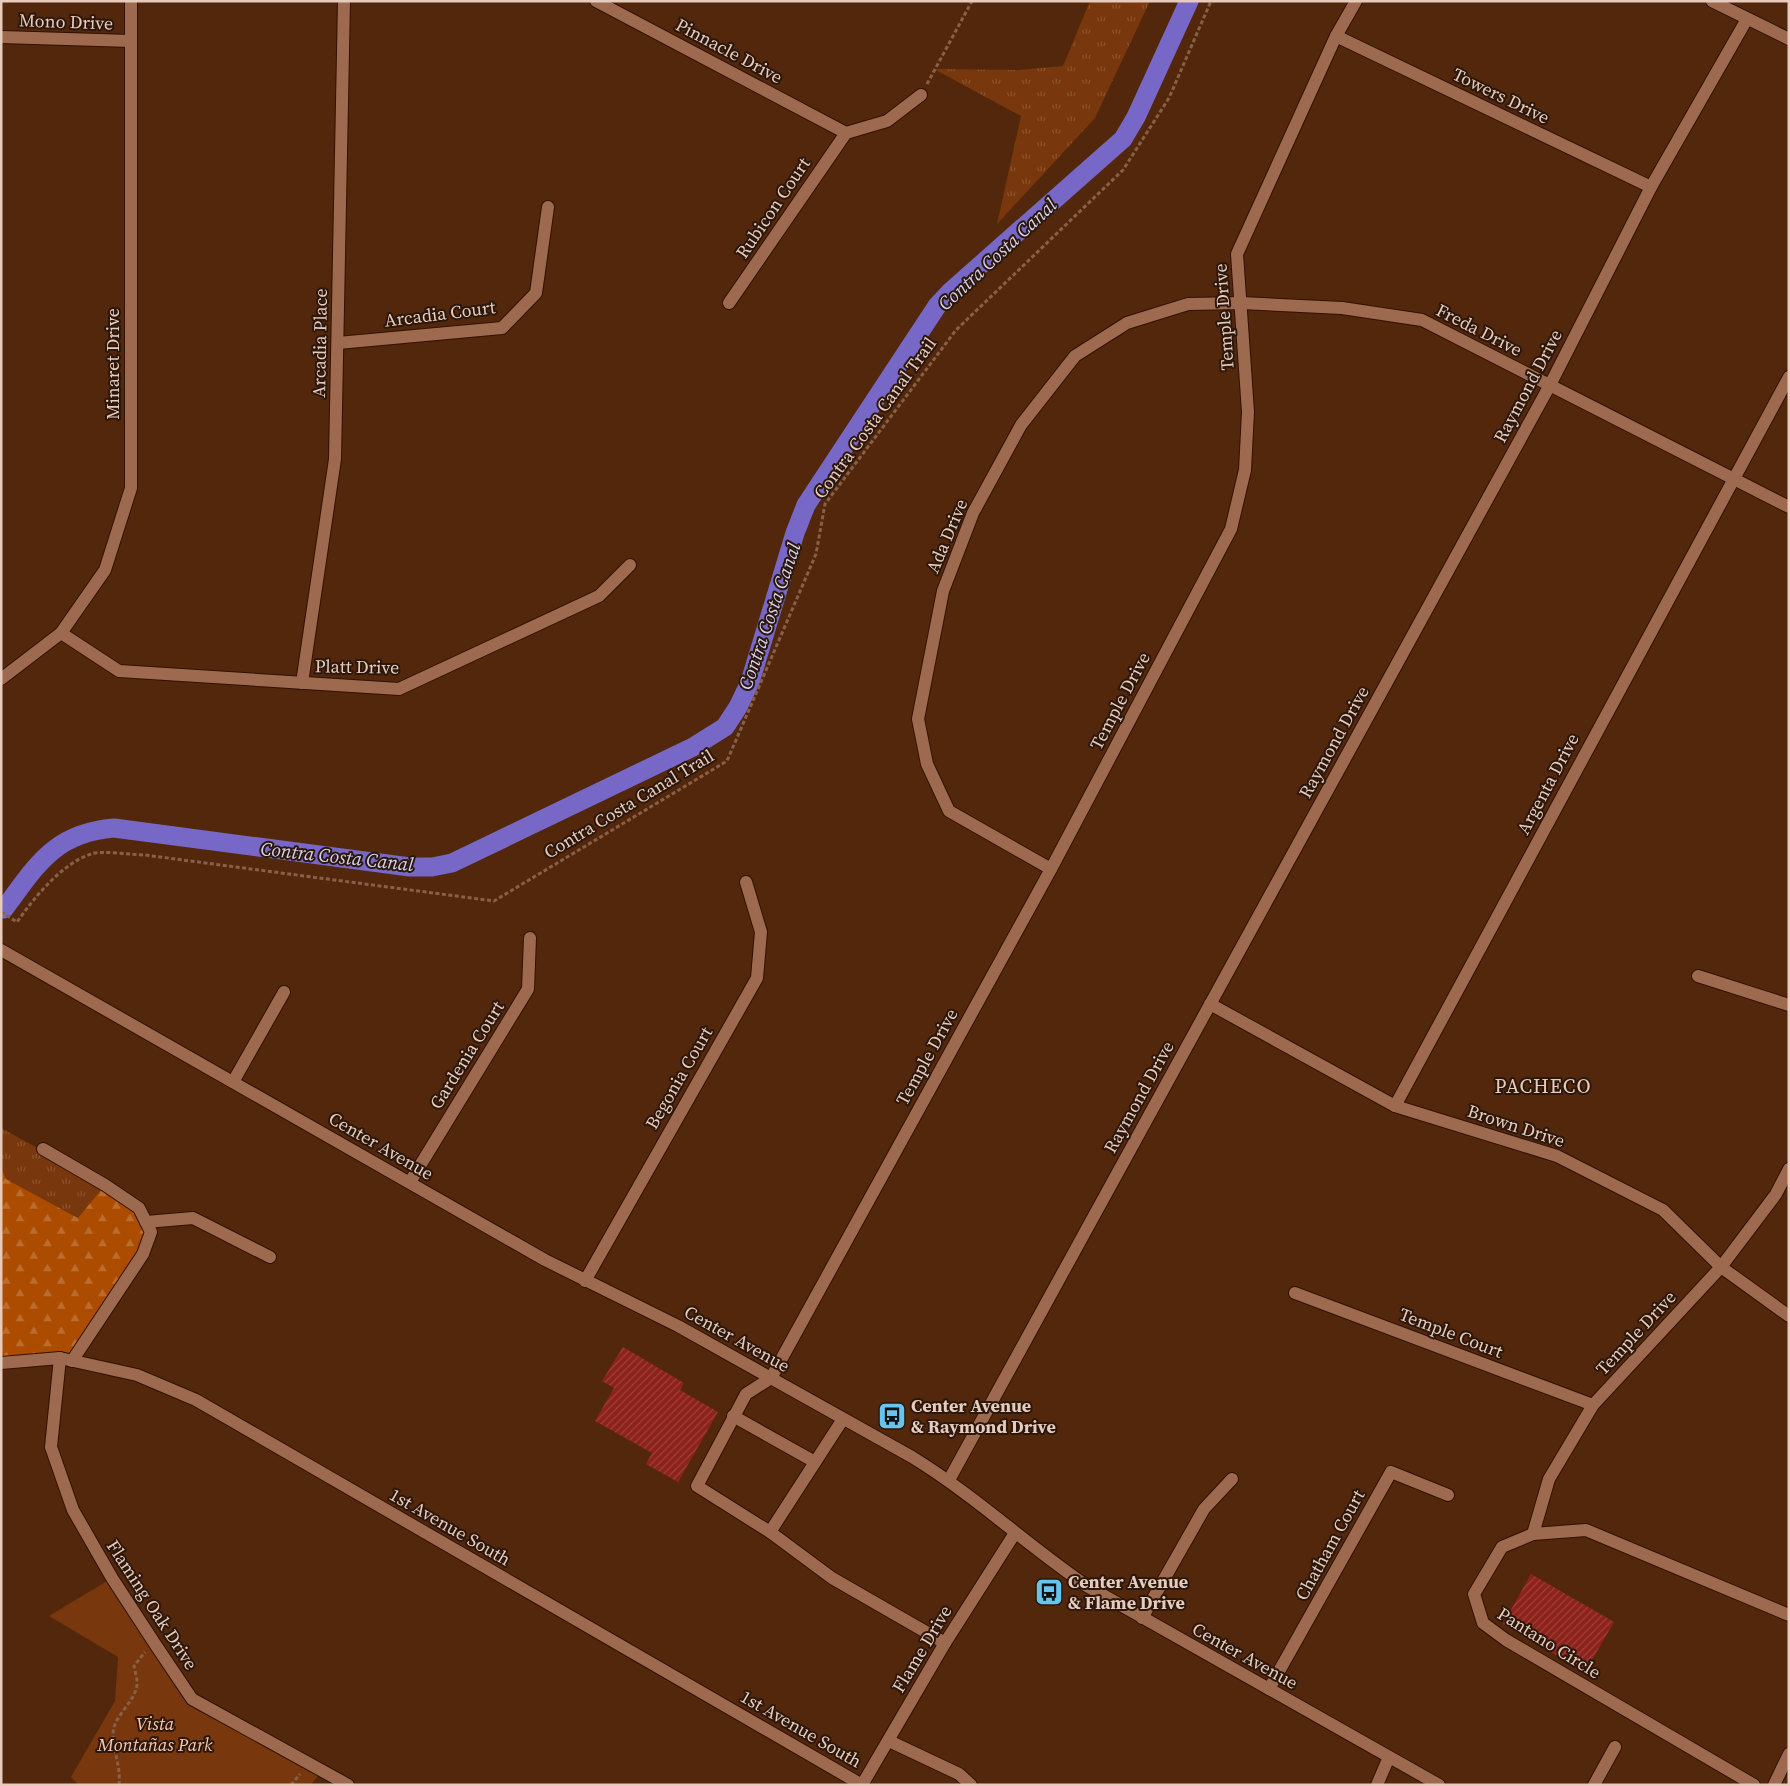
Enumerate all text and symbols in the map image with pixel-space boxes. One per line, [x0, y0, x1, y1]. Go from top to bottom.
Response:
street label: Mono Drive [19, 7, 113, 36]
street label: Pinnacle Drive [671, 12, 787, 89]
street label: Towers Drive [1449, 61, 1554, 130]
street label: Rubicon Court [730, 152, 816, 263]
water label: Contra Costa Canal [932, 192, 1063, 316]
street label: Temple Drive [1207, 263, 1240, 371]
street label: Arcadia Place [306, 288, 333, 398]
street label: Arcadia Court [383, 294, 497, 333]
street label: Freda Drive [1432, 297, 1527, 362]
street label: Minaret Drive [100, 308, 125, 420]
street label: Raymond Drive [1487, 325, 1568, 447]
street label: Contra Costa Canal Trail [807, 332, 942, 504]
street label: Ada Drive [920, 495, 973, 577]
water label: Contra Costa Canal [732, 538, 807, 693]
street label: Temple Drive [1083, 648, 1156, 754]
street label: Platt Drive [315, 653, 399, 680]
street label: Raymond Drive [1292, 681, 1375, 802]
street label: Argenta Drive [1510, 729, 1585, 839]
street label: Contra Costa Canal Trail [539, 743, 718, 864]
water label: Contra Costa Canal [259, 835, 415, 877]
street label: Gardenia Court [423, 996, 510, 1114]
street label: Temple Drive [890, 1004, 963, 1110]
street label: Begonia Court [639, 1022, 718, 1134]
street label: Raymond Drive [1097, 1036, 1180, 1157]
district label: PACHECO [1494, 1072, 1592, 1100]
street label: Brown Drive [1464, 1098, 1568, 1153]
street label: Center Avenue [324, 1105, 438, 1186]
street label: Temple Drive [1590, 1285, 1681, 1380]
street label: Center Avenue [680, 1299, 795, 1378]
street label: Temple Court [1396, 1301, 1507, 1364]
place label: Center Avenue & Raymond Drive [911, 1393, 1056, 1439]
bus stop icon: Center Avenue & Raymond Drive [877, 1401, 907, 1431]
street label: 1st Avenue South [385, 1482, 516, 1572]
street label: Chatham Court [1289, 1485, 1370, 1605]
street label: Flaming Oak Drive [101, 1535, 204, 1674]
place label: Center Avenue & Flame Drive [1068, 1569, 1188, 1615]
bus stop icon: Center Avenue & Flame Drive [1034, 1577, 1064, 1607]
street label: Flame Drive [886, 1600, 957, 1697]
street label: Pantano Circle [1493, 1601, 1606, 1684]
street label: Center Avenue [1188, 1616, 1303, 1695]
street label: 1st Avenue South [736, 1684, 867, 1774]
park label: Vista Montañas Park [97, 1711, 213, 1757]

